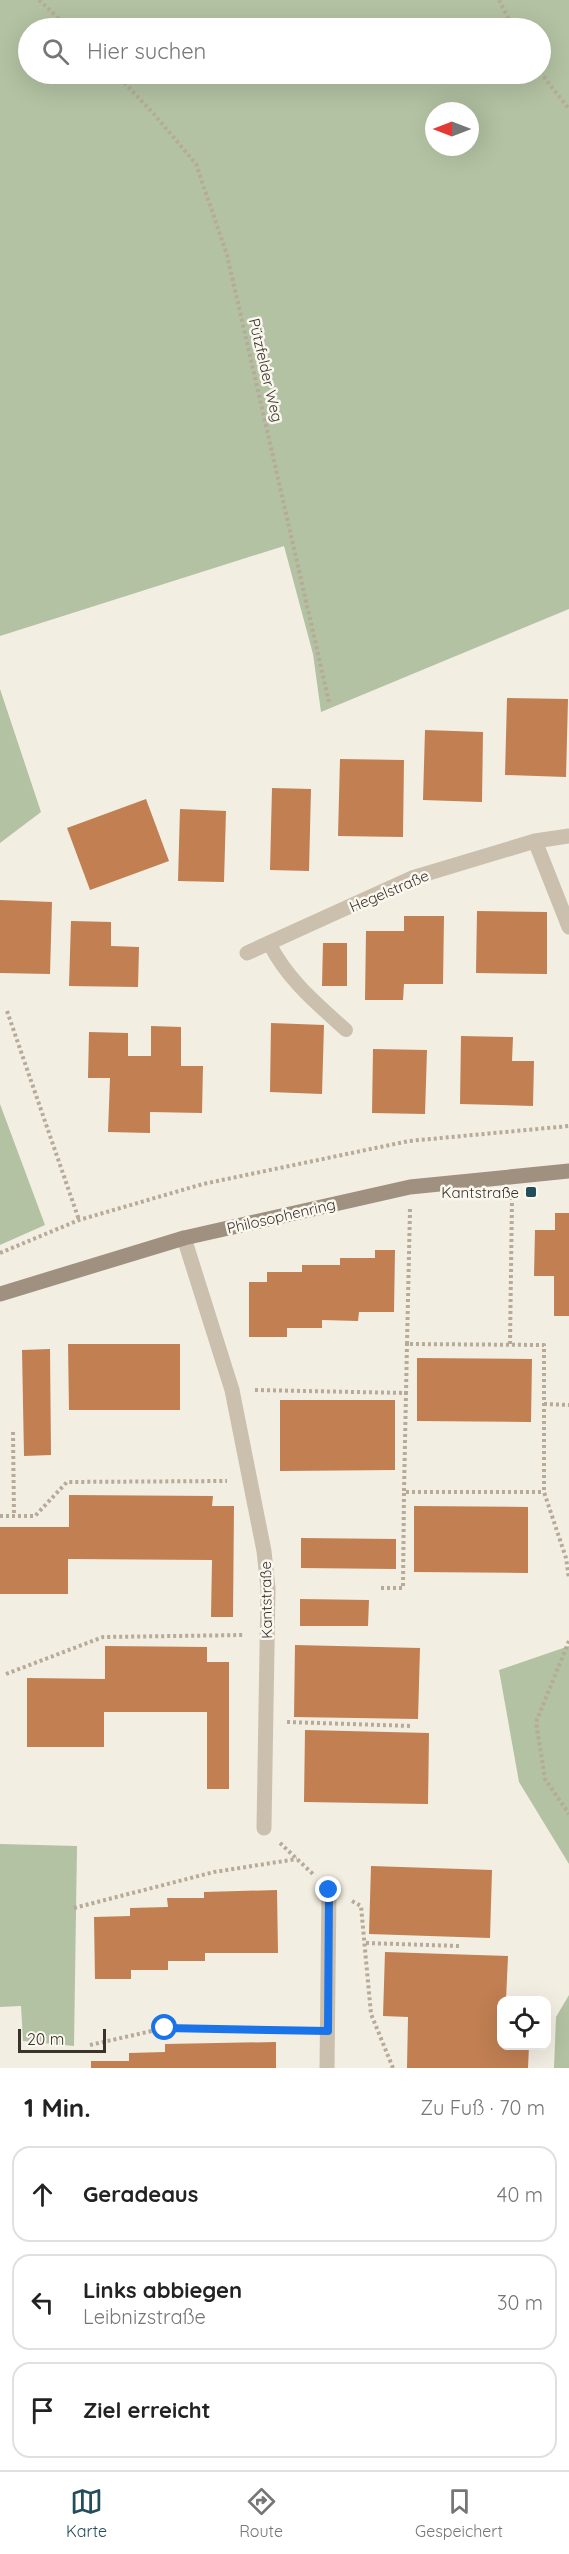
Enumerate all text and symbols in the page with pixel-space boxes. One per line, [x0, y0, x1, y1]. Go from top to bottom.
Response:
search box [18, 18, 551, 84]
icon: search [39, 35, 72, 68]
text: Hier suchen [87, 37, 206, 65]
north arrow [425, 102, 479, 156]
street label: Pützfelder Weg [245, 316, 287, 424]
street label: Hegelstraße [346, 866, 432, 916]
place label: Kantstraße [441, 1183, 519, 1202]
marker: Kantstraße [524, 1185, 538, 1199]
street label: Philosophenring [225, 1194, 337, 1238]
street label: Kantstraße [256, 1561, 276, 1639]
route end [315, 1876, 341, 1902]
map controls [497, 1996, 551, 2050]
button: locate [497, 1996, 551, 2050]
route start [151, 2014, 177, 2040]
scale bar [18, 2026, 106, 2054]
text: 20 m [27, 2029, 64, 2049]
text: 1 Min. [24, 2091, 91, 2124]
text: Zu Fuß · 70 m [420, 2095, 545, 2120]
icon: ahead [26, 2178, 59, 2211]
text: Geradeaus [83, 2180, 198, 2208]
text: 40 m [497, 2182, 543, 2207]
text: Links abbiegen [83, 2276, 242, 2304]
icon: left [26, 2286, 59, 2319]
text: 30 m [497, 2290, 543, 2315]
text: Leibnizstraße [83, 2304, 206, 2329]
icon: arrive [26, 2394, 59, 2427]
text: Ziel erreicht [83, 2396, 211, 2424]
tab: Karte [66, 2485, 107, 2541]
tab: Route [239, 2485, 283, 2541]
tab: Gespeichert [415, 2485, 503, 2541]

